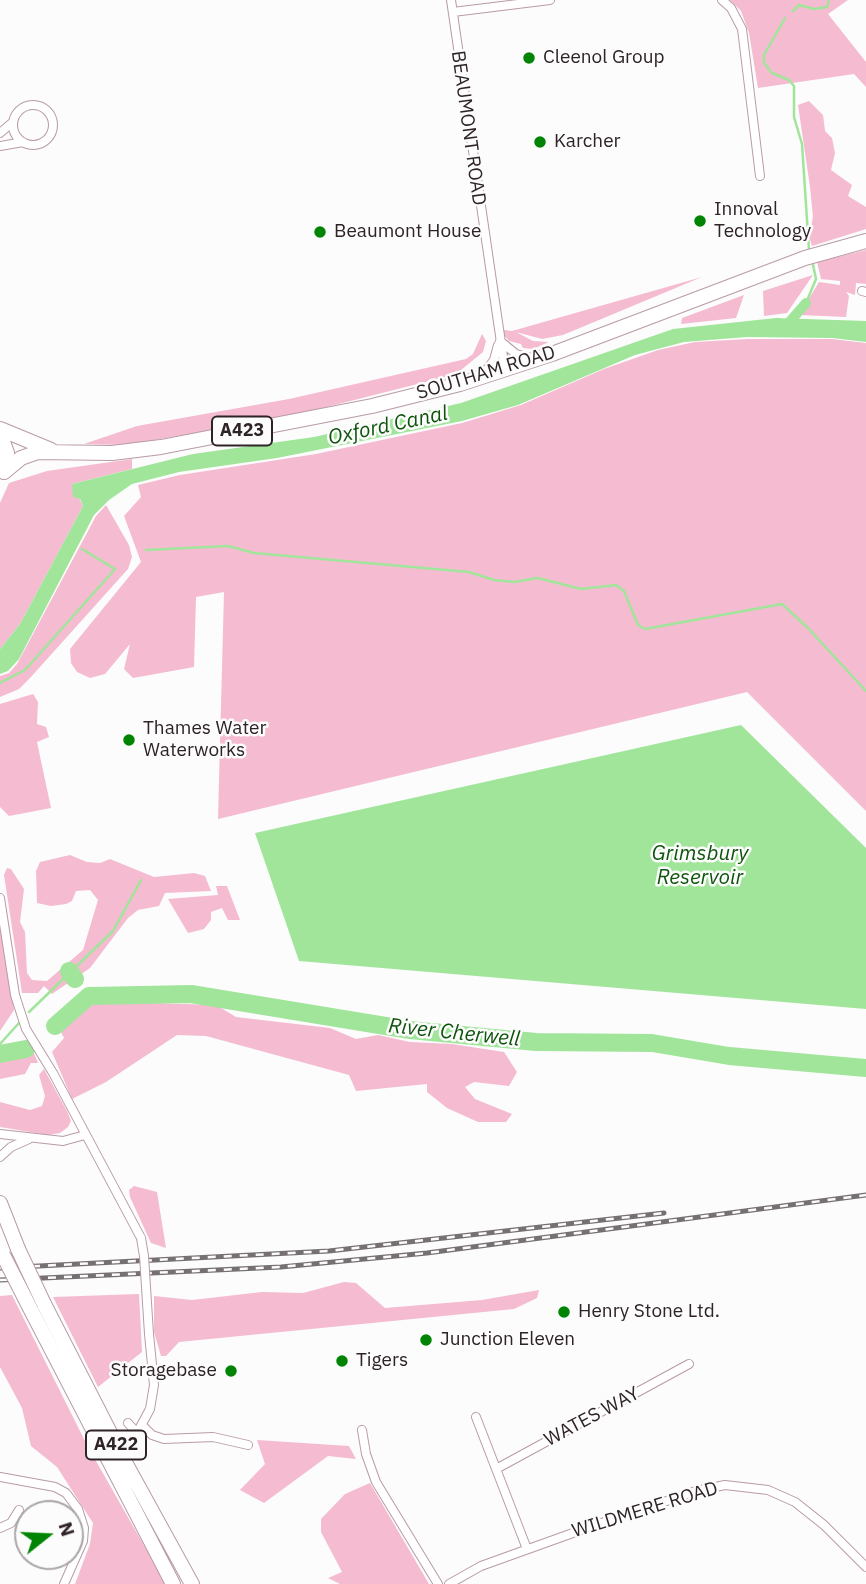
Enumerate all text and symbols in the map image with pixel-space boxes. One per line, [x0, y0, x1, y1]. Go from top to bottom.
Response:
place label: Cleenol Group [543, 47, 664, 69]
street label: BEAUMONT ROAD [446, 49, 490, 207]
marker: Cleenol Group [521, 50, 537, 66]
place label: Karcher [554, 131, 621, 153]
marker: Karcher [532, 134, 548, 150]
place label: Innoval Technology [714, 199, 811, 243]
marker: Innoval Technology [692, 213, 708, 229]
place label: Beaumont House [334, 221, 481, 243]
marker: Beaumont House [312, 224, 328, 240]
street label: SOUTHAM ROAD [414, 341, 558, 405]
water label: Oxford Canal [326, 401, 450, 451]
road number: A423 [212, 416, 272, 446]
place label: Thames Water Waterworks [143, 718, 266, 762]
marker: Thames Water Waterworks [121, 732, 137, 748]
water label: Grimsbury Reservoir [652, 841, 748, 891]
water label: River Cherwell [387, 1014, 521, 1052]
place label: Henry Stone Ltd. [578, 1301, 720, 1323]
marker: Henry Stone Ltd. [556, 1304, 572, 1320]
place label: Junction Eleven [440, 1329, 575, 1351]
marker: Junction Eleven [418, 1332, 434, 1348]
place label: Tigers [356, 1350, 408, 1372]
marker: Tigers [334, 1353, 350, 1369]
place label: Storagebase [110, 1360, 217, 1382]
marker: Storagebase [223, 1363, 239, 1379]
street label: WATES WAY [541, 1382, 643, 1452]
road number: A422 [86, 1430, 146, 1460]
street label: WILDMERE ROAD [569, 1477, 721, 1543]
north arrow [14, 1500, 84, 1570]
text: N [54, 1519, 81, 1539]

